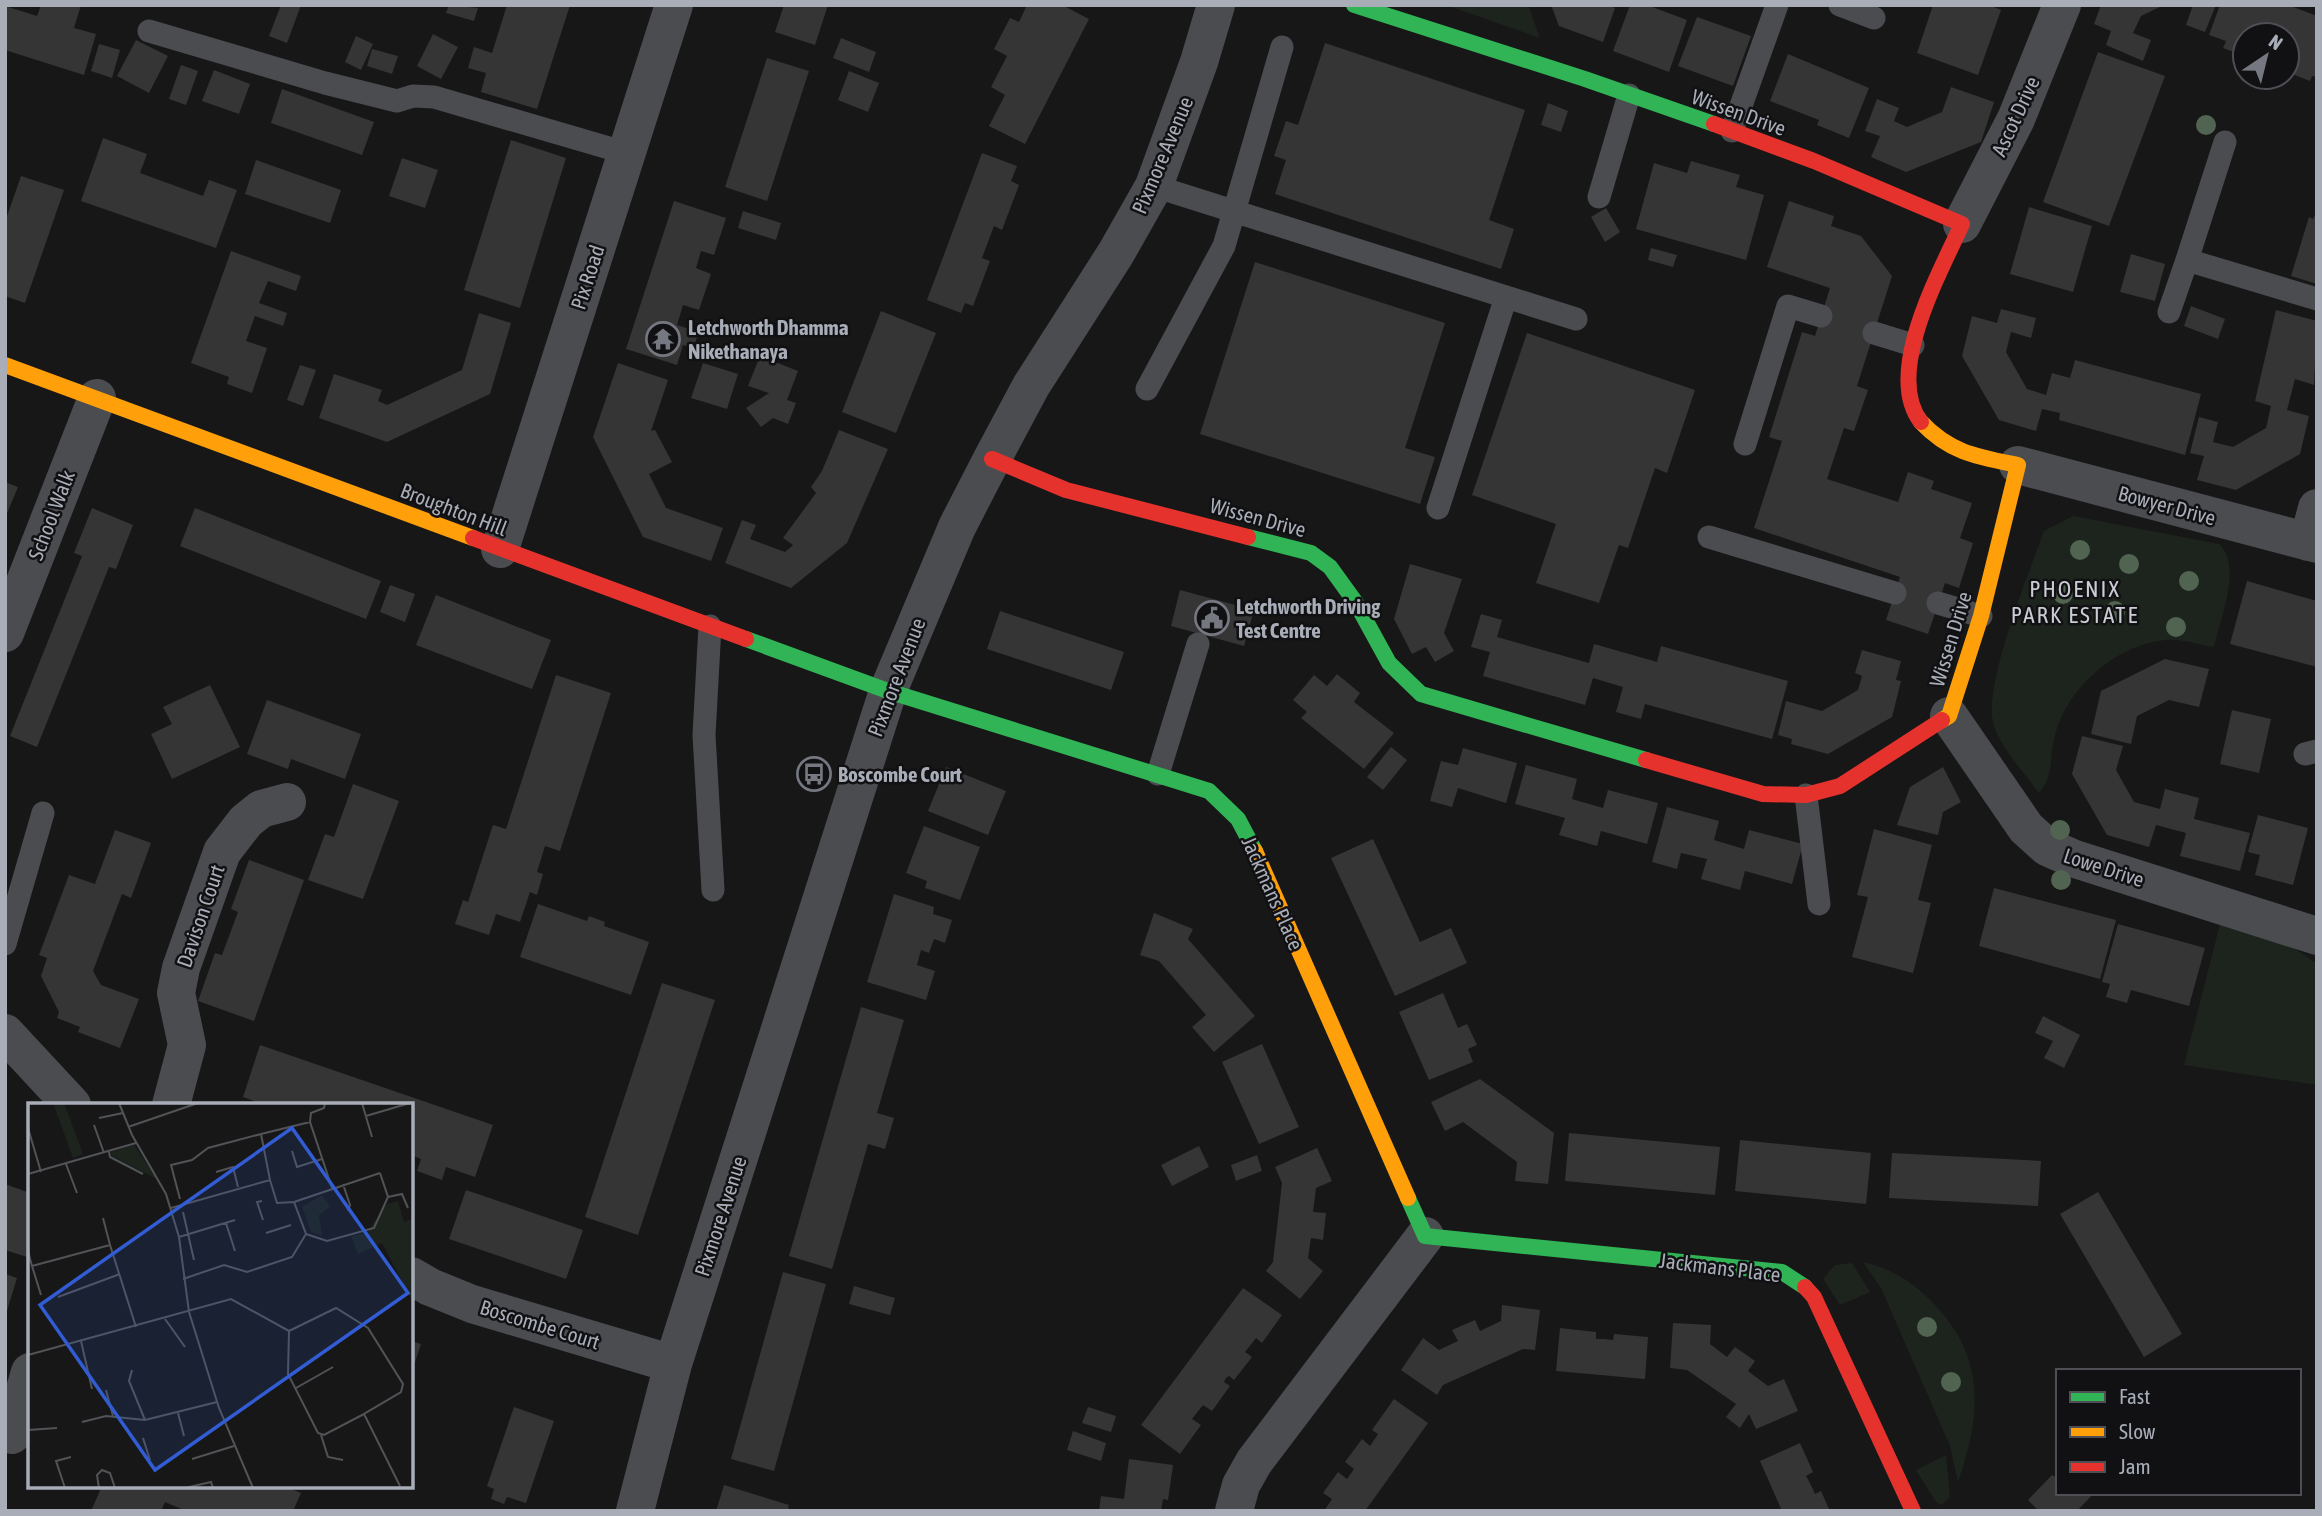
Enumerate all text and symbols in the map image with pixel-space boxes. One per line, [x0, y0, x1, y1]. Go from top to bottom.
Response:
north arrow [2231, 21, 2301, 91]
text: N [2265, 30, 2287, 54]
street label: Ascot Drive [1986, 72, 2044, 160]
street label: Wissen Drive [1689, 84, 1789, 140]
street label: Pixmore Avenue [1127, 93, 1197, 217]
street label: Pix Road [565, 242, 609, 312]
place label: Letchworth Dhamma Nikethanaya [688, 315, 849, 363]
temple icon: Letchworth Dhamma Nikethanaya [644, 320, 682, 358]
street label: School Walk [23, 467, 79, 563]
street label: Broughton Hill [397, 478, 511, 540]
street label: Bowyer Drive [2116, 480, 2218, 530]
street label: Wissen Drive [1207, 493, 1309, 541]
district label: PHOENIX PARK ESTATE [2011, 576, 2139, 628]
street label: Wissen Drive [1924, 589, 1976, 689]
place label: Letchworth Driving Test Centre [1236, 594, 1381, 642]
public building icon: Letchworth Driving Test Centre [1193, 599, 1231, 637]
street label: Pixmore Avenue [862, 614, 930, 740]
bus stop icon: Boscombe Court [795, 755, 833, 793]
place label: Boscombe Court [838, 762, 962, 786]
street label: Jackmans Place [1237, 832, 1309, 954]
street label: Lowe Drive [2061, 843, 2147, 891]
street label: Davison Court [171, 862, 229, 970]
inset map [28, 1103, 413, 1488]
street label: Pixmore Avenue [689, 1153, 751, 1279]
street label: Jackmans Place [1658, 1248, 1782, 1286]
street label: Boscombe Court [477, 1294, 603, 1354]
legend [2056, 1369, 2301, 1495]
text: Fast [2119, 1384, 2150, 1408]
text: Slow [2119, 1419, 2156, 1443]
text: Jam [2119, 1454, 2151, 1478]

